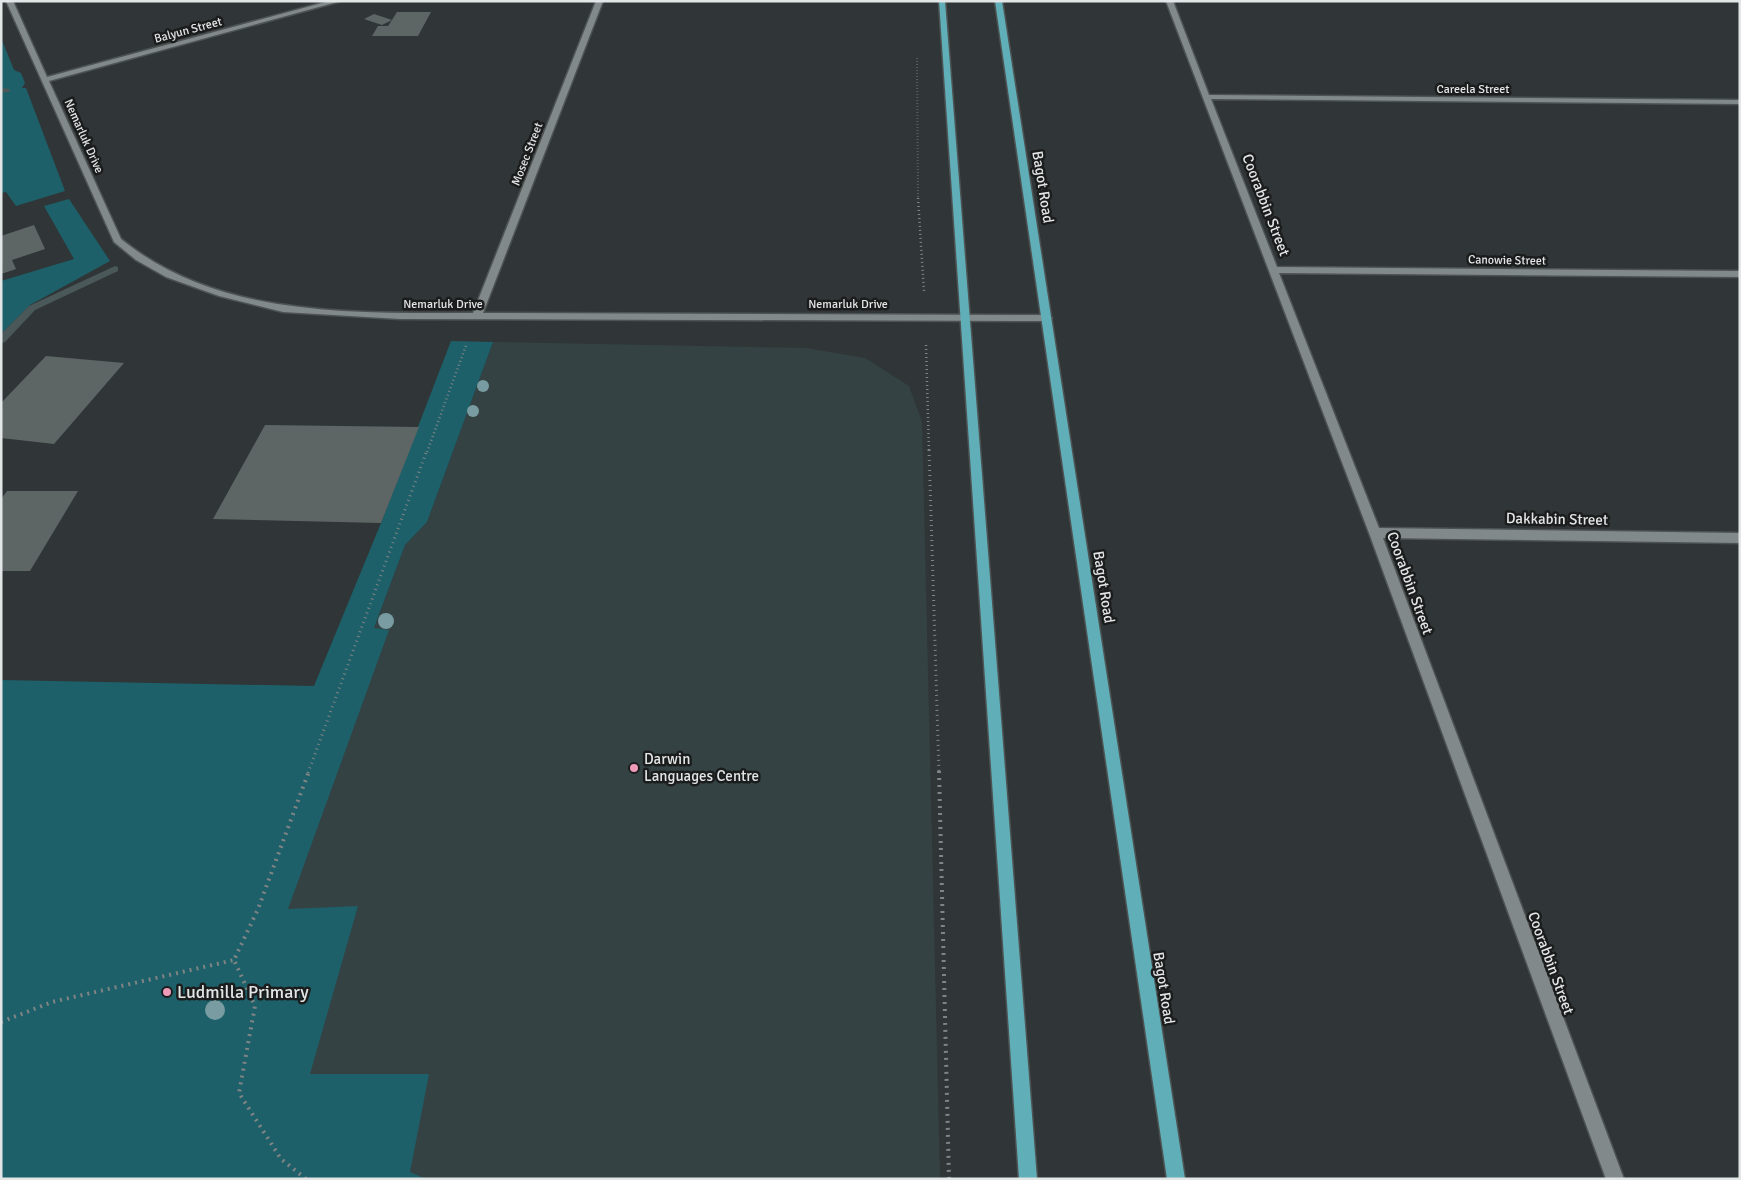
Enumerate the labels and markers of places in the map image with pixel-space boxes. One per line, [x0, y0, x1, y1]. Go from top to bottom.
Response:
place label: Darwin Languages Centre [644, 750, 759, 785]
marker: Darwin Languages Centre [628, 762, 640, 774]
place label: Ludmilla Primary [177, 981, 309, 1003]
marker: Ludmilla Primary [161, 986, 173, 998]

